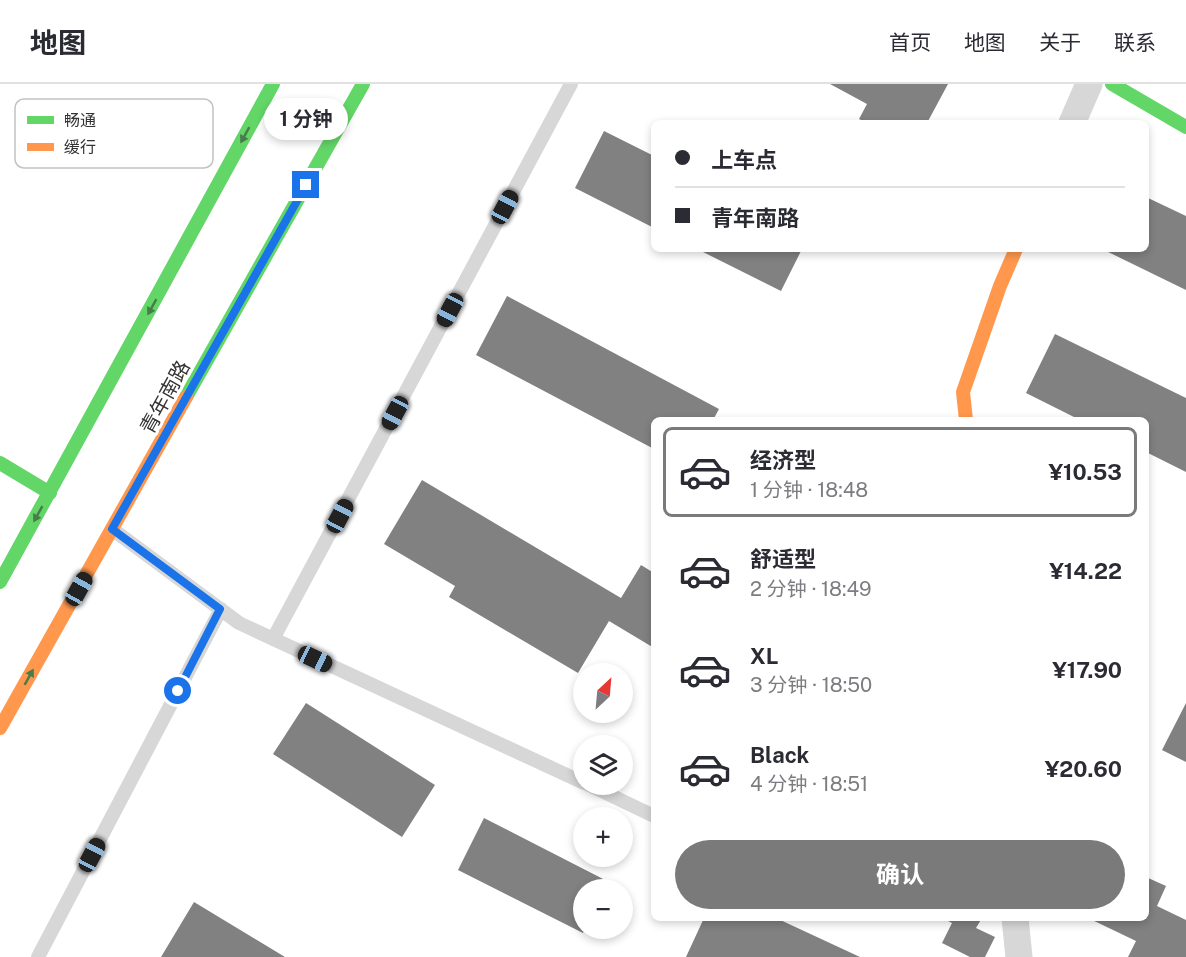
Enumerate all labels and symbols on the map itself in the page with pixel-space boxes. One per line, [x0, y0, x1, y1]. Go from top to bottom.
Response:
callout: 1 分钟 [264, 98, 348, 140]
legend [15, 99, 213, 168]
text: 畅通 [64, 111, 96, 130]
one-way arrow [240, 127, 250, 144]
text: 缓行 [64, 138, 96, 157]
route end [292, 171, 319, 198]
car [489, 187, 521, 227]
car [434, 290, 466, 330]
one-way arrow [147, 298, 157, 315]
street label: 青年南路 [135, 356, 195, 438]
car [379, 393, 411, 433]
car [324, 496, 356, 536]
one-way arrow [33, 506, 43, 523]
car [62, 569, 96, 609]
car [295, 643, 335, 675]
north arrow [573, 663, 633, 723]
one-way arrow [24, 669, 34, 686]
route start [164, 677, 191, 704]
car [76, 835, 108, 875]

